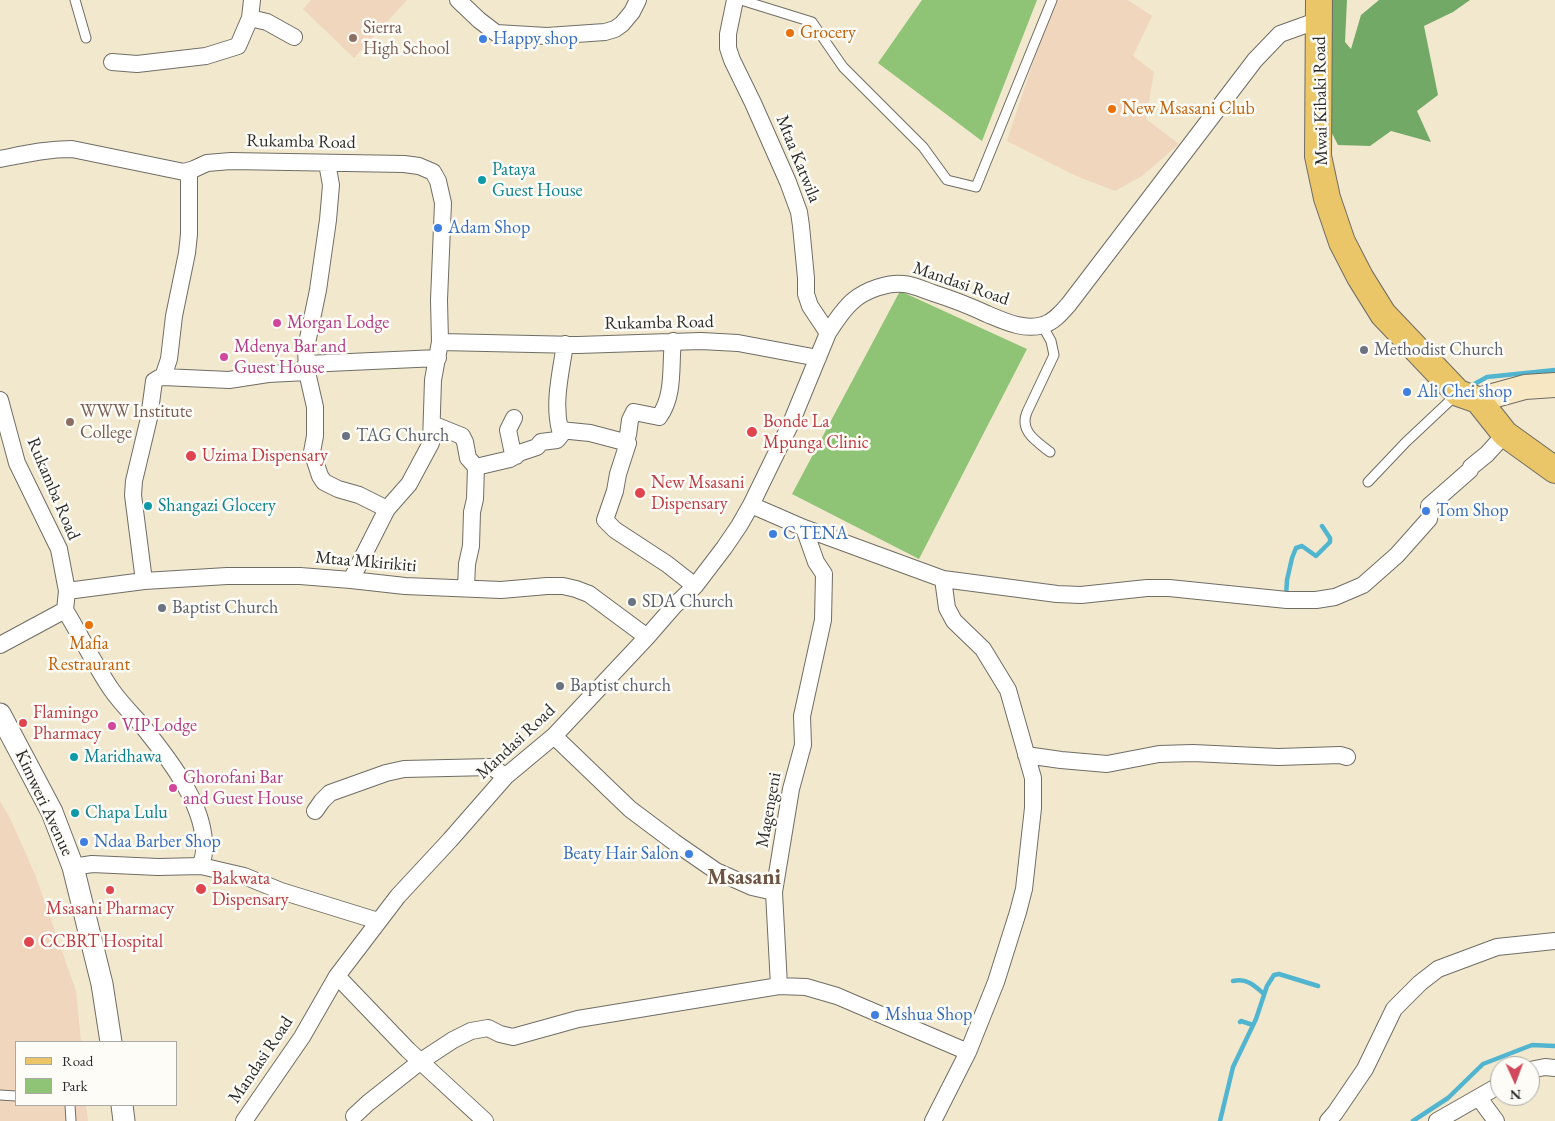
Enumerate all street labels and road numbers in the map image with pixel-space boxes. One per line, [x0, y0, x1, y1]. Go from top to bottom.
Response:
street label: Mwai Kibaki Road [1309, 36, 1333, 166]
street label: Mtaa Katwila [771, 112, 825, 206]
street label: Rukamba Road [246, 130, 356, 154]
street label: Mandasi Road [910, 257, 1012, 311]
street label: Rukamba Road [604, 311, 714, 335]
street label: Rukamba Road [22, 434, 84, 544]
street label: Mtaa Mkirikiti [314, 547, 418, 577]
street label: Mandasi Road [472, 700, 560, 784]
street label: Kimweri Avenue [10, 746, 78, 860]
street label: Magengeni [752, 771, 786, 849]
street label: Mandasi Road [224, 1012, 298, 1108]

